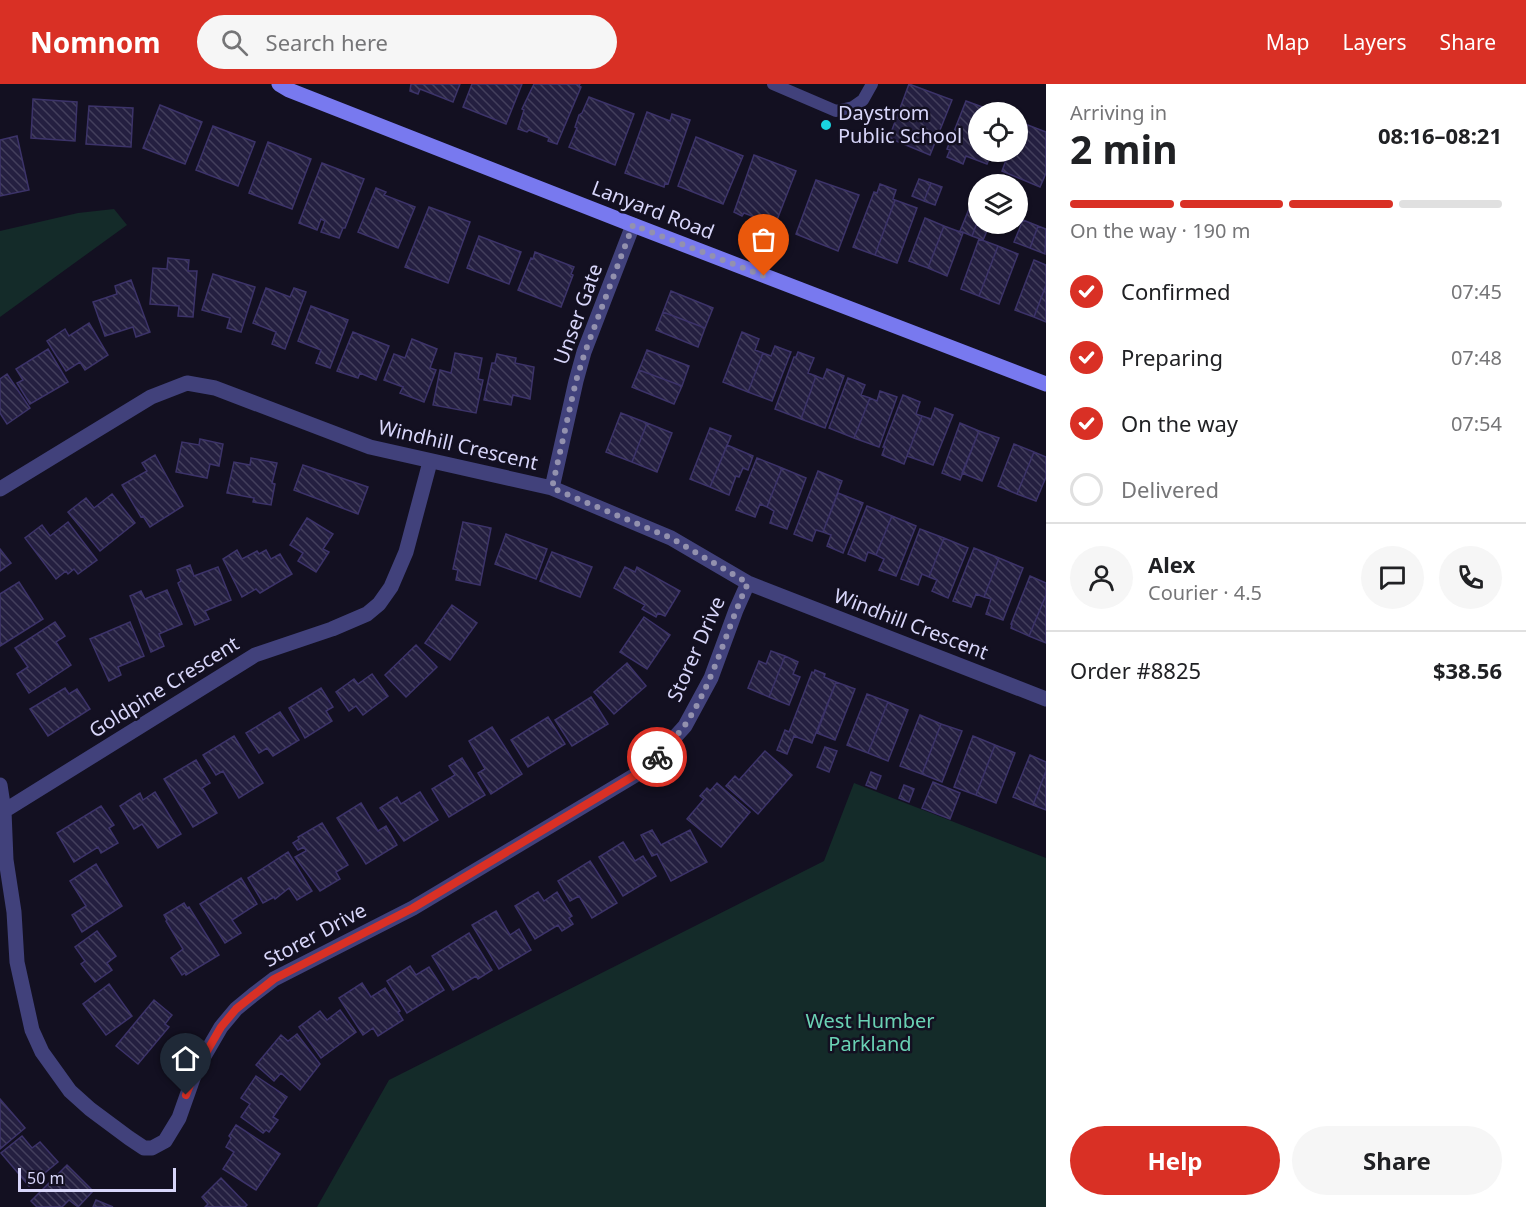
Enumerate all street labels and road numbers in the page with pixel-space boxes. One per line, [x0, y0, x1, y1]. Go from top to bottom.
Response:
street label: Lanyard Road [588, 174, 718, 245]
street label: Unser Gate [547, 260, 608, 368]
street label: Windhill Crescent [376, 413, 541, 476]
street label: Windhill Crescent [830, 582, 992, 665]
street label: Storer Drive [660, 592, 731, 706]
street label: Goldpine Crescent [84, 629, 244, 744]
street label: Storer Drive [259, 896, 371, 973]

